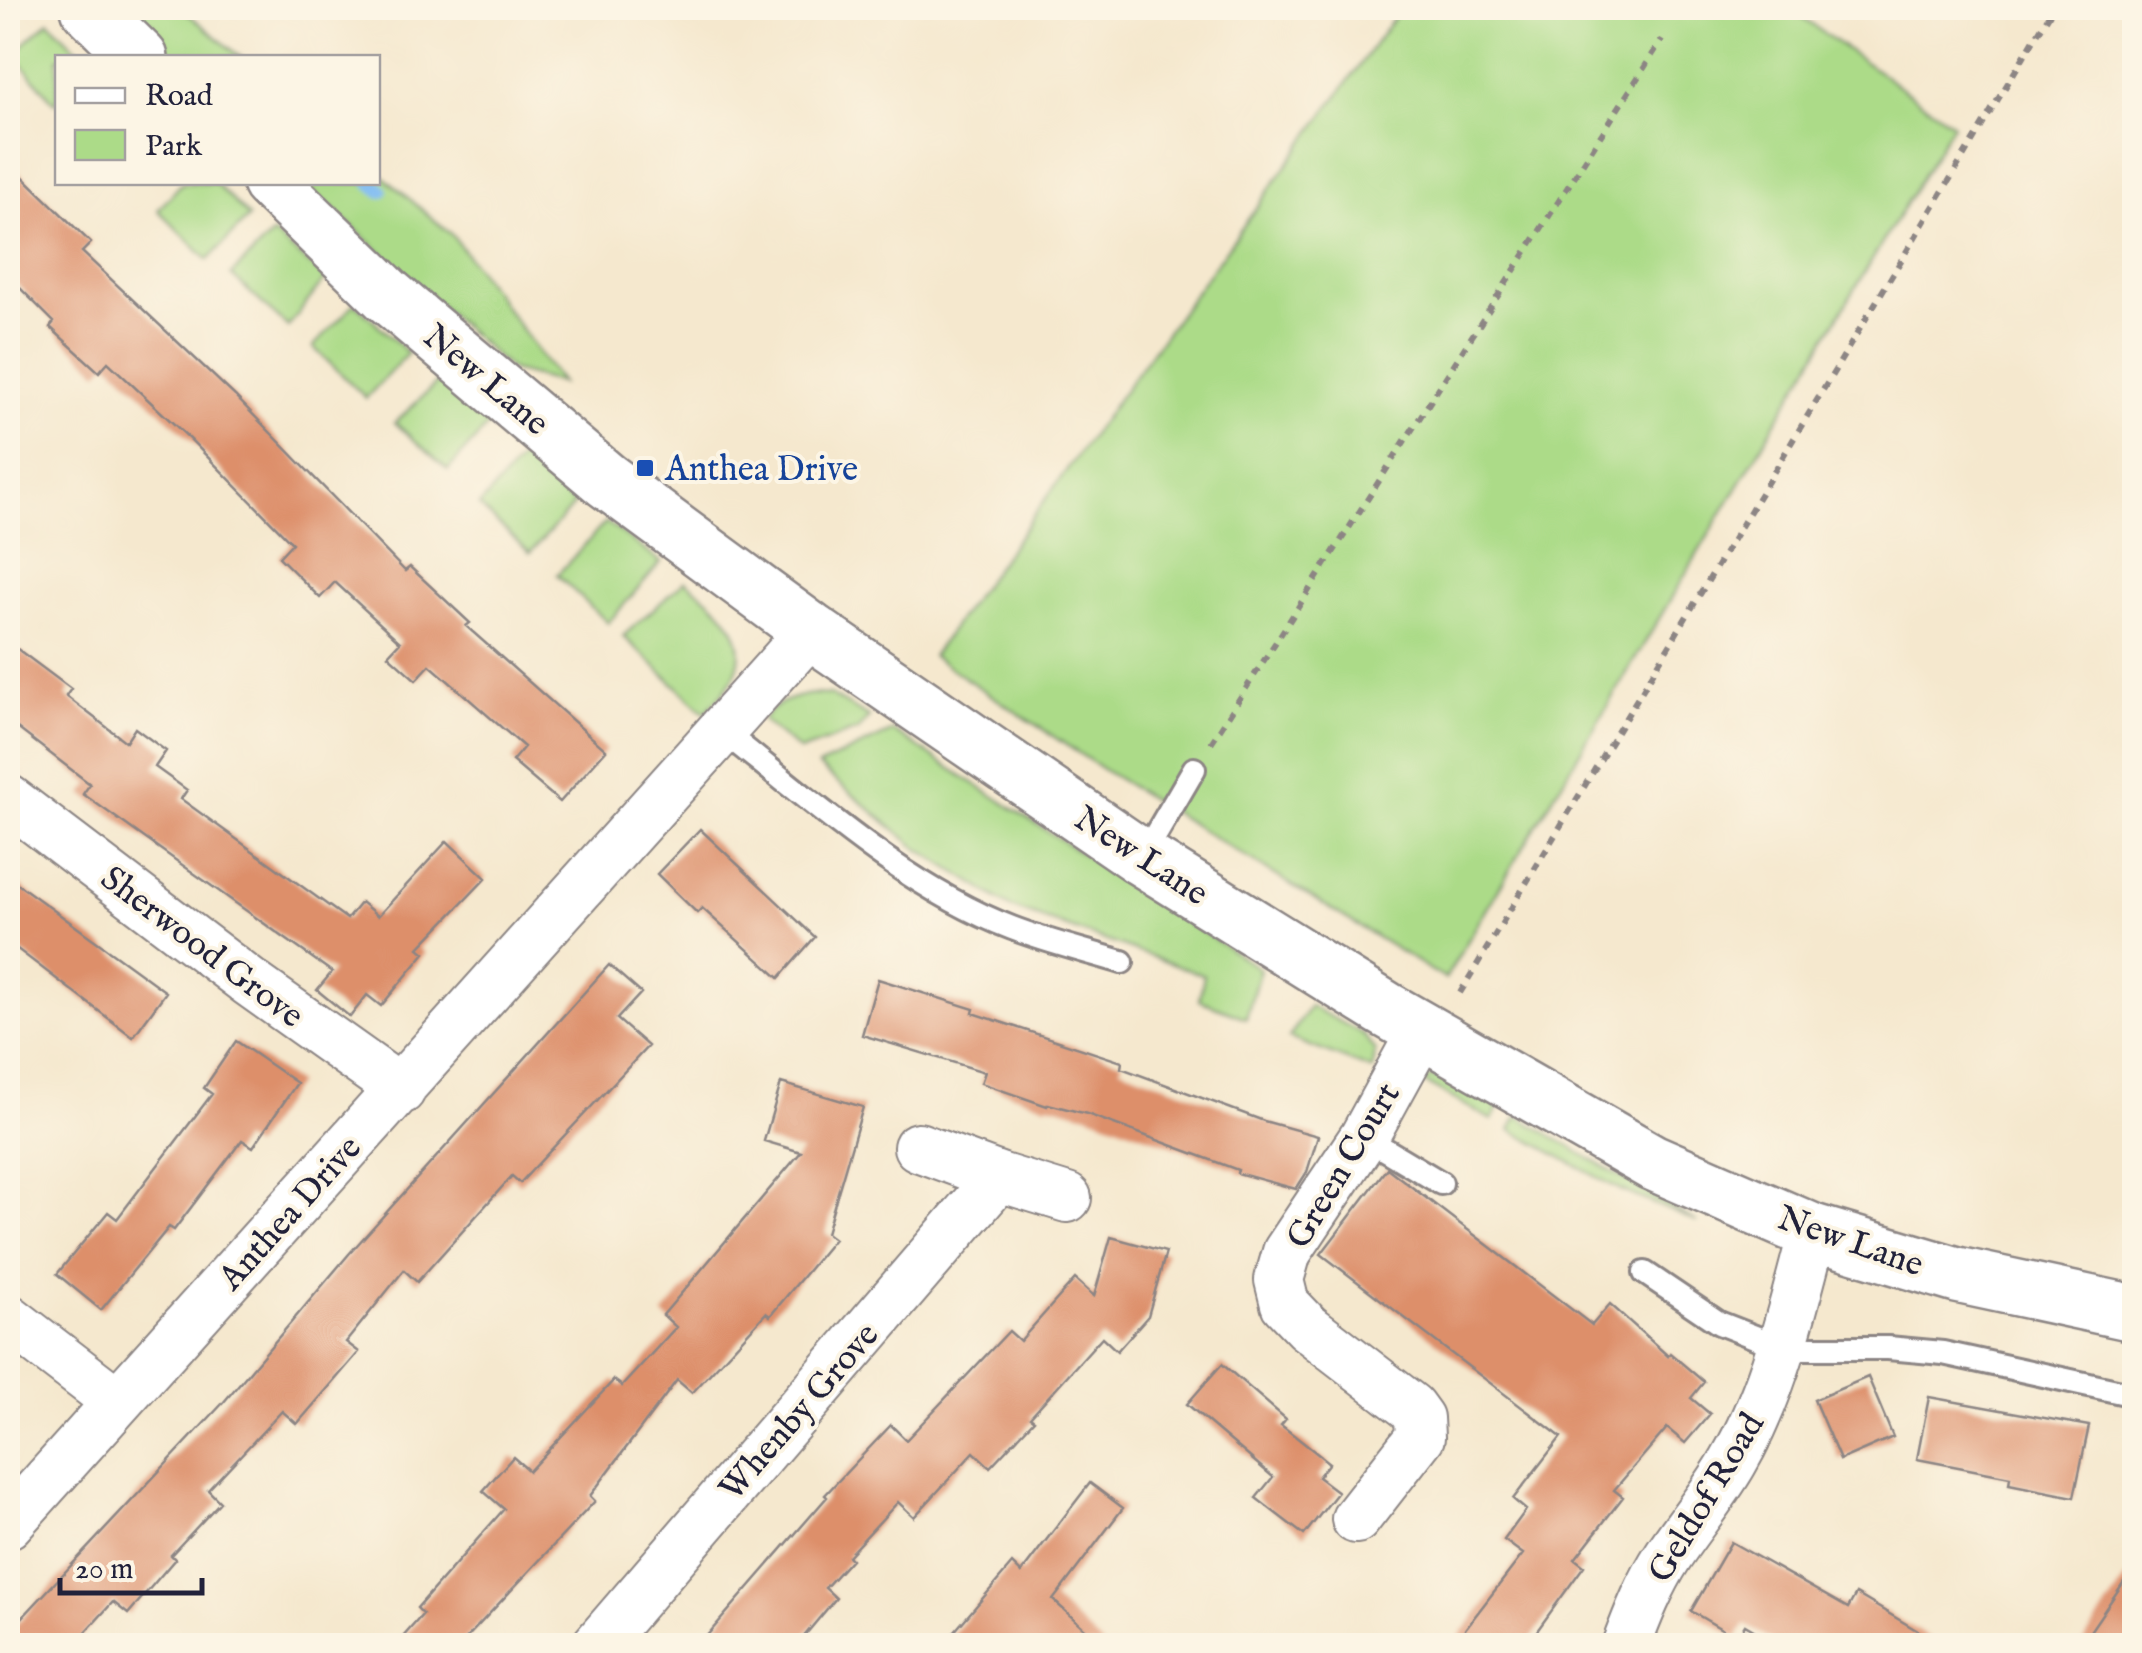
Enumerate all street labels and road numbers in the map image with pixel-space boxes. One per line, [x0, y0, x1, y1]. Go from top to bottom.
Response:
street label: New Lane [413, 315, 558, 447]
street label: New Lane [1065, 797, 1216, 917]
street label: Sherwood Grove [91, 857, 312, 1039]
street label: Green Court [1277, 1075, 1411, 1258]
street label: Anthea Drive [209, 1127, 372, 1301]
street label: New Lane [1772, 1197, 1929, 1288]
street label: Whenby Grove [710, 1314, 890, 1511]
street label: Geldof Road [1639, 1405, 1776, 1591]

